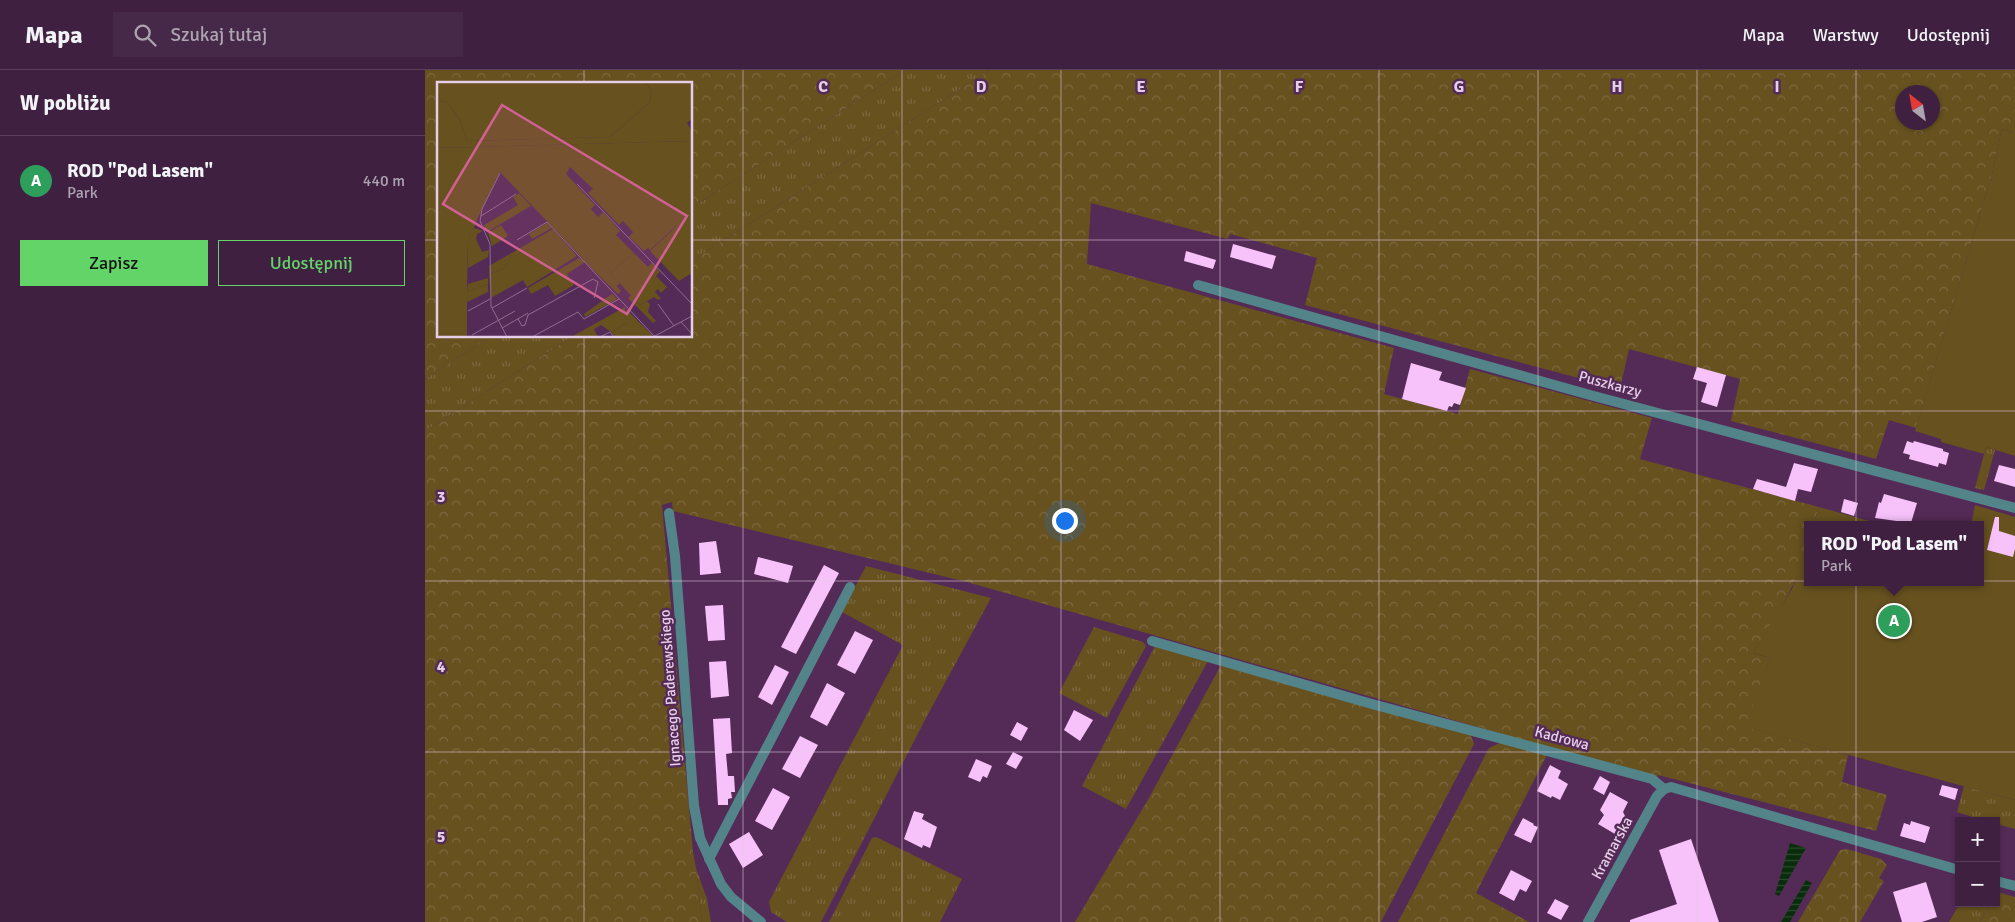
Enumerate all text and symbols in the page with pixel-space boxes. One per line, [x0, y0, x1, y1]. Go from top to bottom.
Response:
search box [113, 12, 463, 57]
text: Mapa [25, 20, 83, 50]
icon: search [131, 21, 159, 49]
text: Szukaj tutaj [171, 23, 267, 47]
text: Mapa [1742, 24, 1785, 46]
text: Warstwy [1813, 24, 1879, 46]
text: Udostępnij [1907, 24, 1990, 46]
text: C [818, 77, 828, 97]
text: D [976, 77, 987, 97]
text: E [1136, 77, 1146, 97]
text: F [1295, 77, 1304, 97]
text: G [1454, 77, 1464, 97]
text: H [1612, 77, 1622, 97]
text: I [1774, 77, 1780, 97]
inset map [437, 82, 693, 338]
north arrow [1895, 85, 1940, 130]
text: W pobliżu [20, 90, 111, 116]
text: ROD "Pod Lasem" [67, 159, 213, 183]
text: A [31, 171, 41, 191]
text: 440 m [363, 171, 405, 191]
text: Park [67, 183, 98, 203]
button: Zapisz [20, 240, 208, 286]
button: Udostępnij [218, 240, 405, 286]
street label: Puszkarzy [1577, 367, 1643, 401]
text: 3 [437, 487, 445, 507]
your location [1052, 508, 1078, 534]
popup [1804, 521, 1984, 586]
text: ROD "Pod Lasem" [1821, 532, 1967, 556]
text: Park [1821, 556, 1852, 576]
pin: A [1878, 602, 1910, 640]
street label: Ignacego Paderewskiego [656, 609, 684, 767]
text: 4 [437, 657, 446, 677]
street label: Kadrowa [1533, 722, 1591, 754]
street label: Kramarska [1587, 814, 1637, 882]
map controls [1955, 817, 2000, 907]
button: + [1955, 817, 2000, 862]
text: 5 [437, 827, 445, 847]
button: − [1955, 862, 2000, 907]

